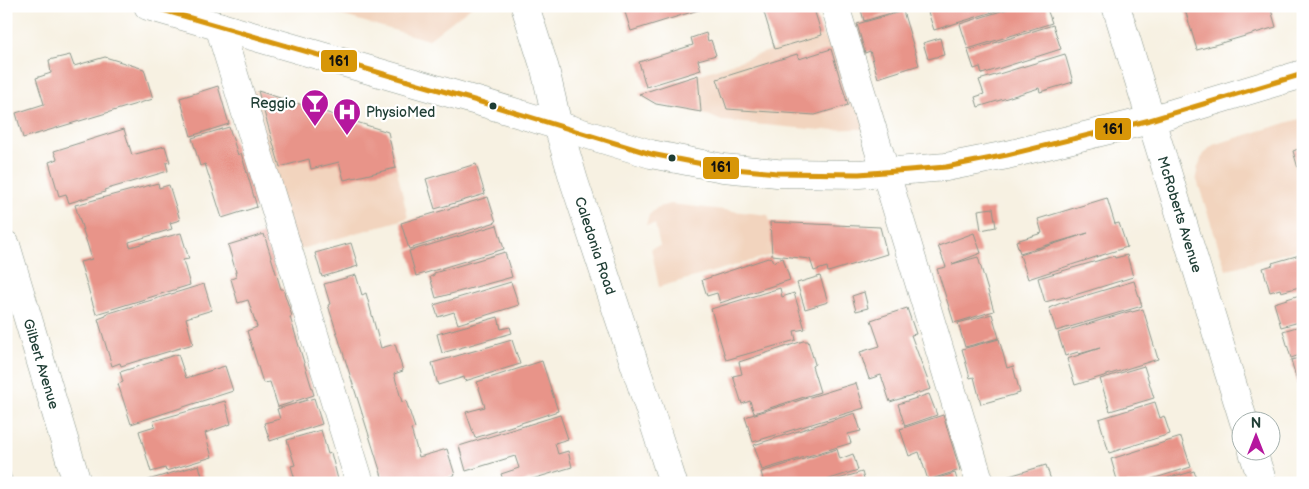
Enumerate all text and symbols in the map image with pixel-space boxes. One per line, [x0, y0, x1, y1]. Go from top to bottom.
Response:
line badge: 161 [320, 49, 358, 73]
text: 161 [329, 53, 349, 70]
bar icon: Reggio [300, 88, 330, 127]
place label: Reggio [250, 95, 296, 112]
hospital icon: PhysioMed [332, 97, 362, 136]
unlabelled marker [488, 101, 498, 111]
place label: PhysioMed [366, 104, 435, 121]
line badge: 161 [1094, 117, 1132, 141]
text: 161 [1103, 121, 1123, 138]
unlabelled marker [667, 153, 677, 163]
street label: McRoberts Avenue [1154, 154, 1206, 275]
line badge: 161 [702, 156, 740, 180]
text: 161 [711, 159, 731, 176]
street label: Caledonia Road [571, 195, 619, 297]
street label: Gilbert Avenue [19, 317, 62, 411]
north arrow [1232, 412, 1282, 462]
text: N [1251, 415, 1261, 432]

